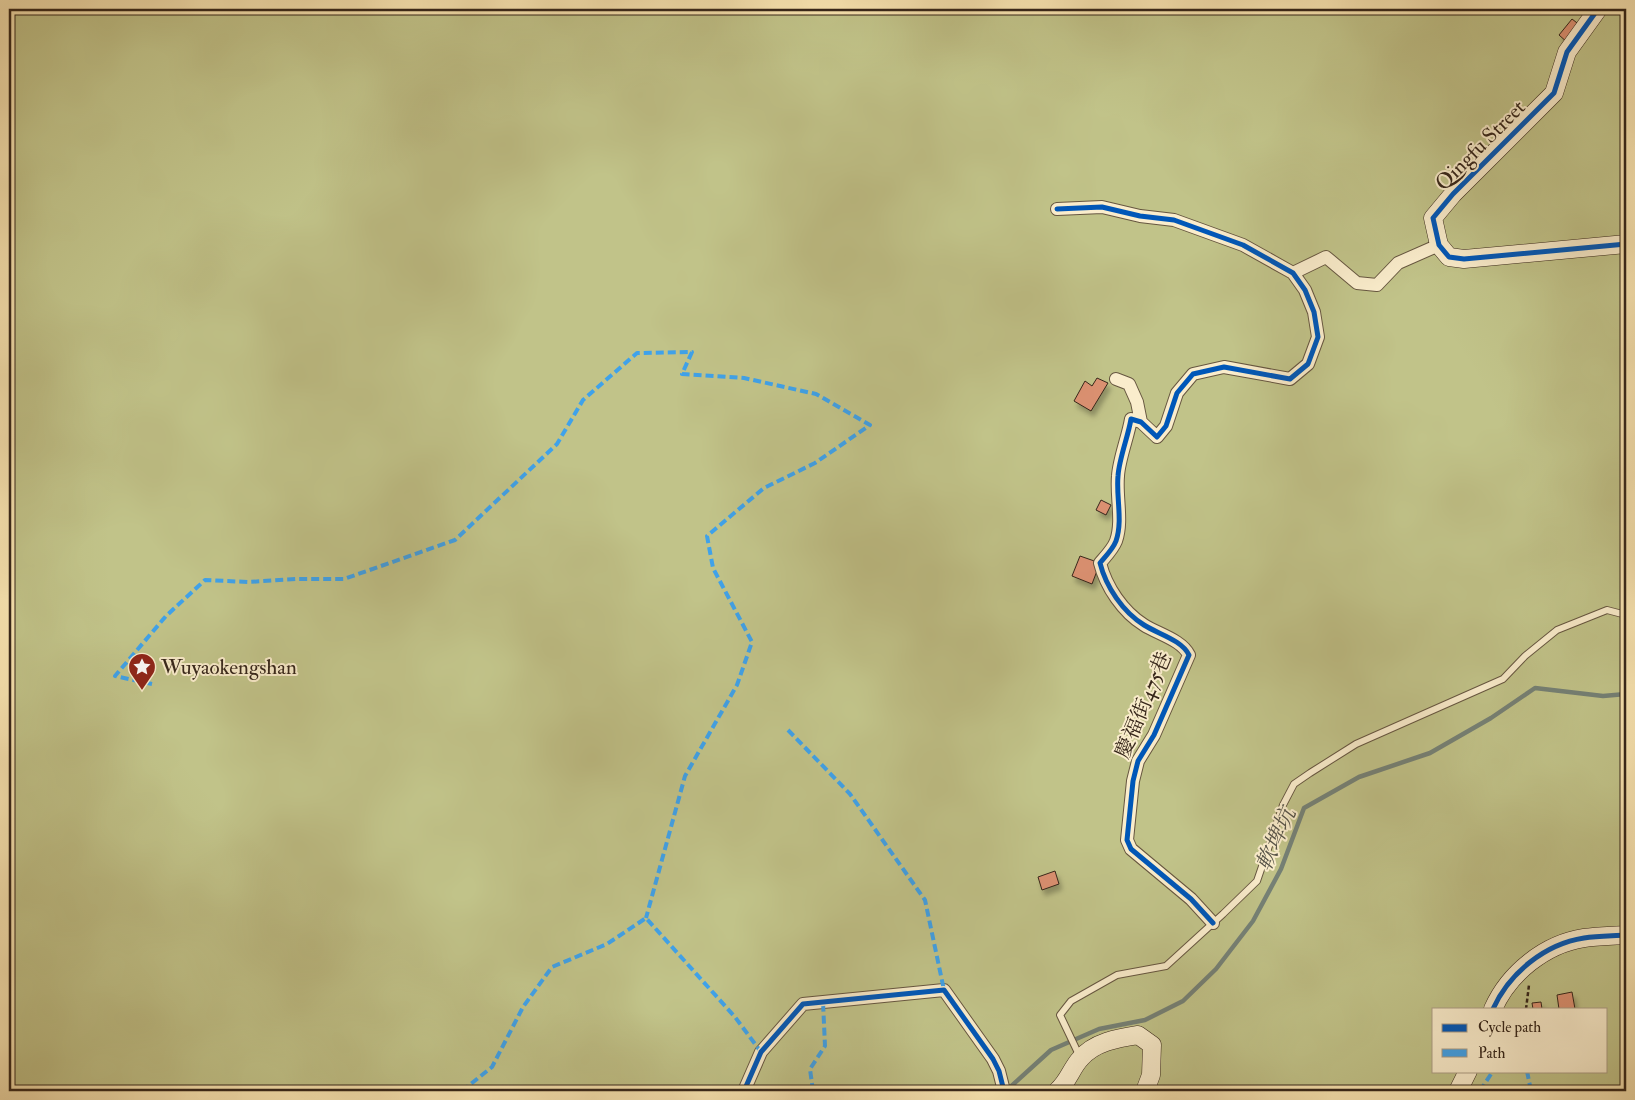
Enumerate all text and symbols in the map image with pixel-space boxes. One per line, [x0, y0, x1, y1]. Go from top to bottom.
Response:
street label: Qingfu Street [1429, 94, 1531, 196]
street label: 慶福街475巷 [1109, 648, 1178, 763]
place icon: Wuyaokengshan [127, 652, 157, 691]
place label: Wuyaokengshan [160, 654, 297, 681]
water label: 軟埤坑 [1250, 801, 1303, 875]
legend [1432, 1008, 1608, 1072]
text: Cycle path [1478, 1018, 1541, 1038]
text: Path [1478, 1044, 1505, 1063]

